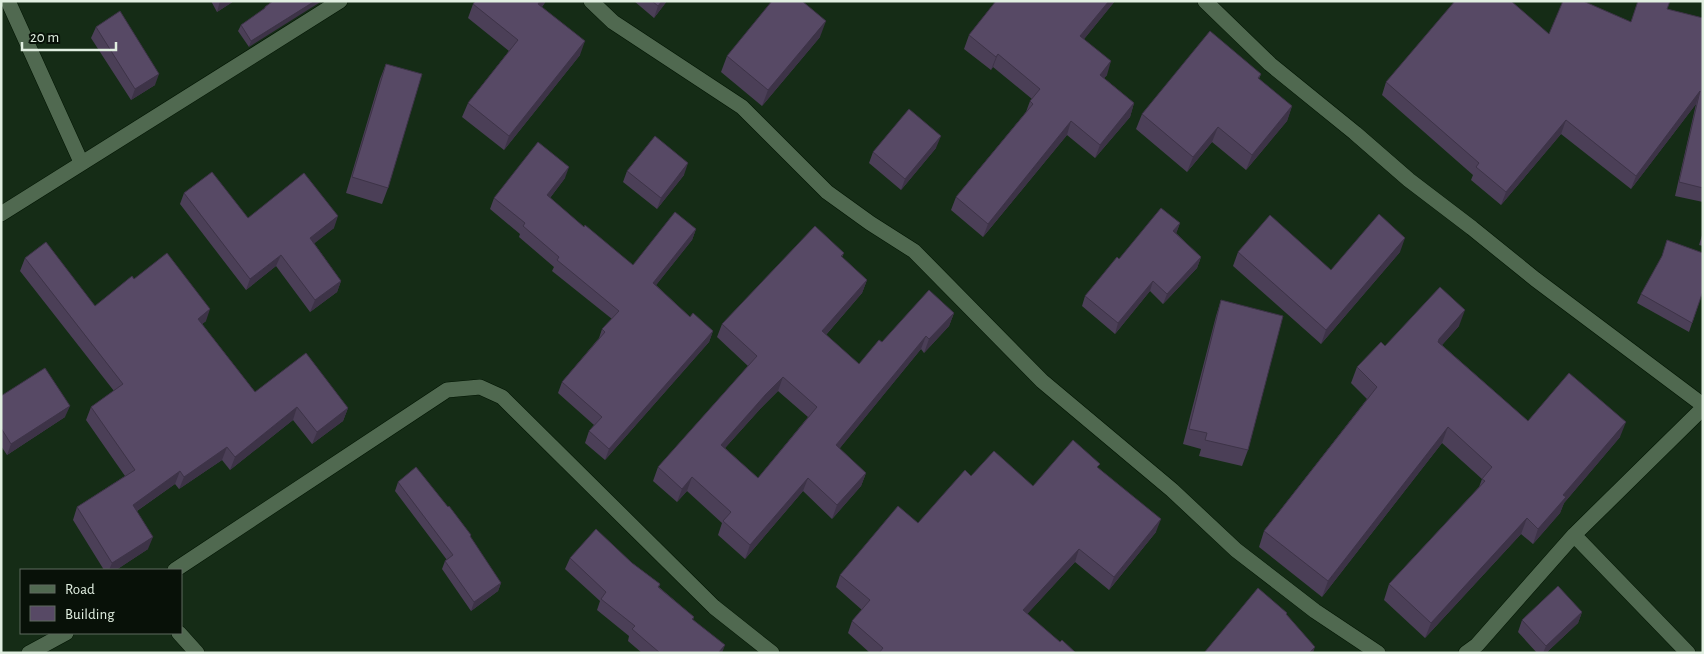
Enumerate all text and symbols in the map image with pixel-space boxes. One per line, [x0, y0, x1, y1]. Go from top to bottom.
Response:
scale bar [22, 20, 116, 52]
text: 20 m [30, 30, 59, 45]
legend [20, 569, 182, 634]
text: Road [65, 582, 95, 597]
text: Building [65, 607, 115, 622]

